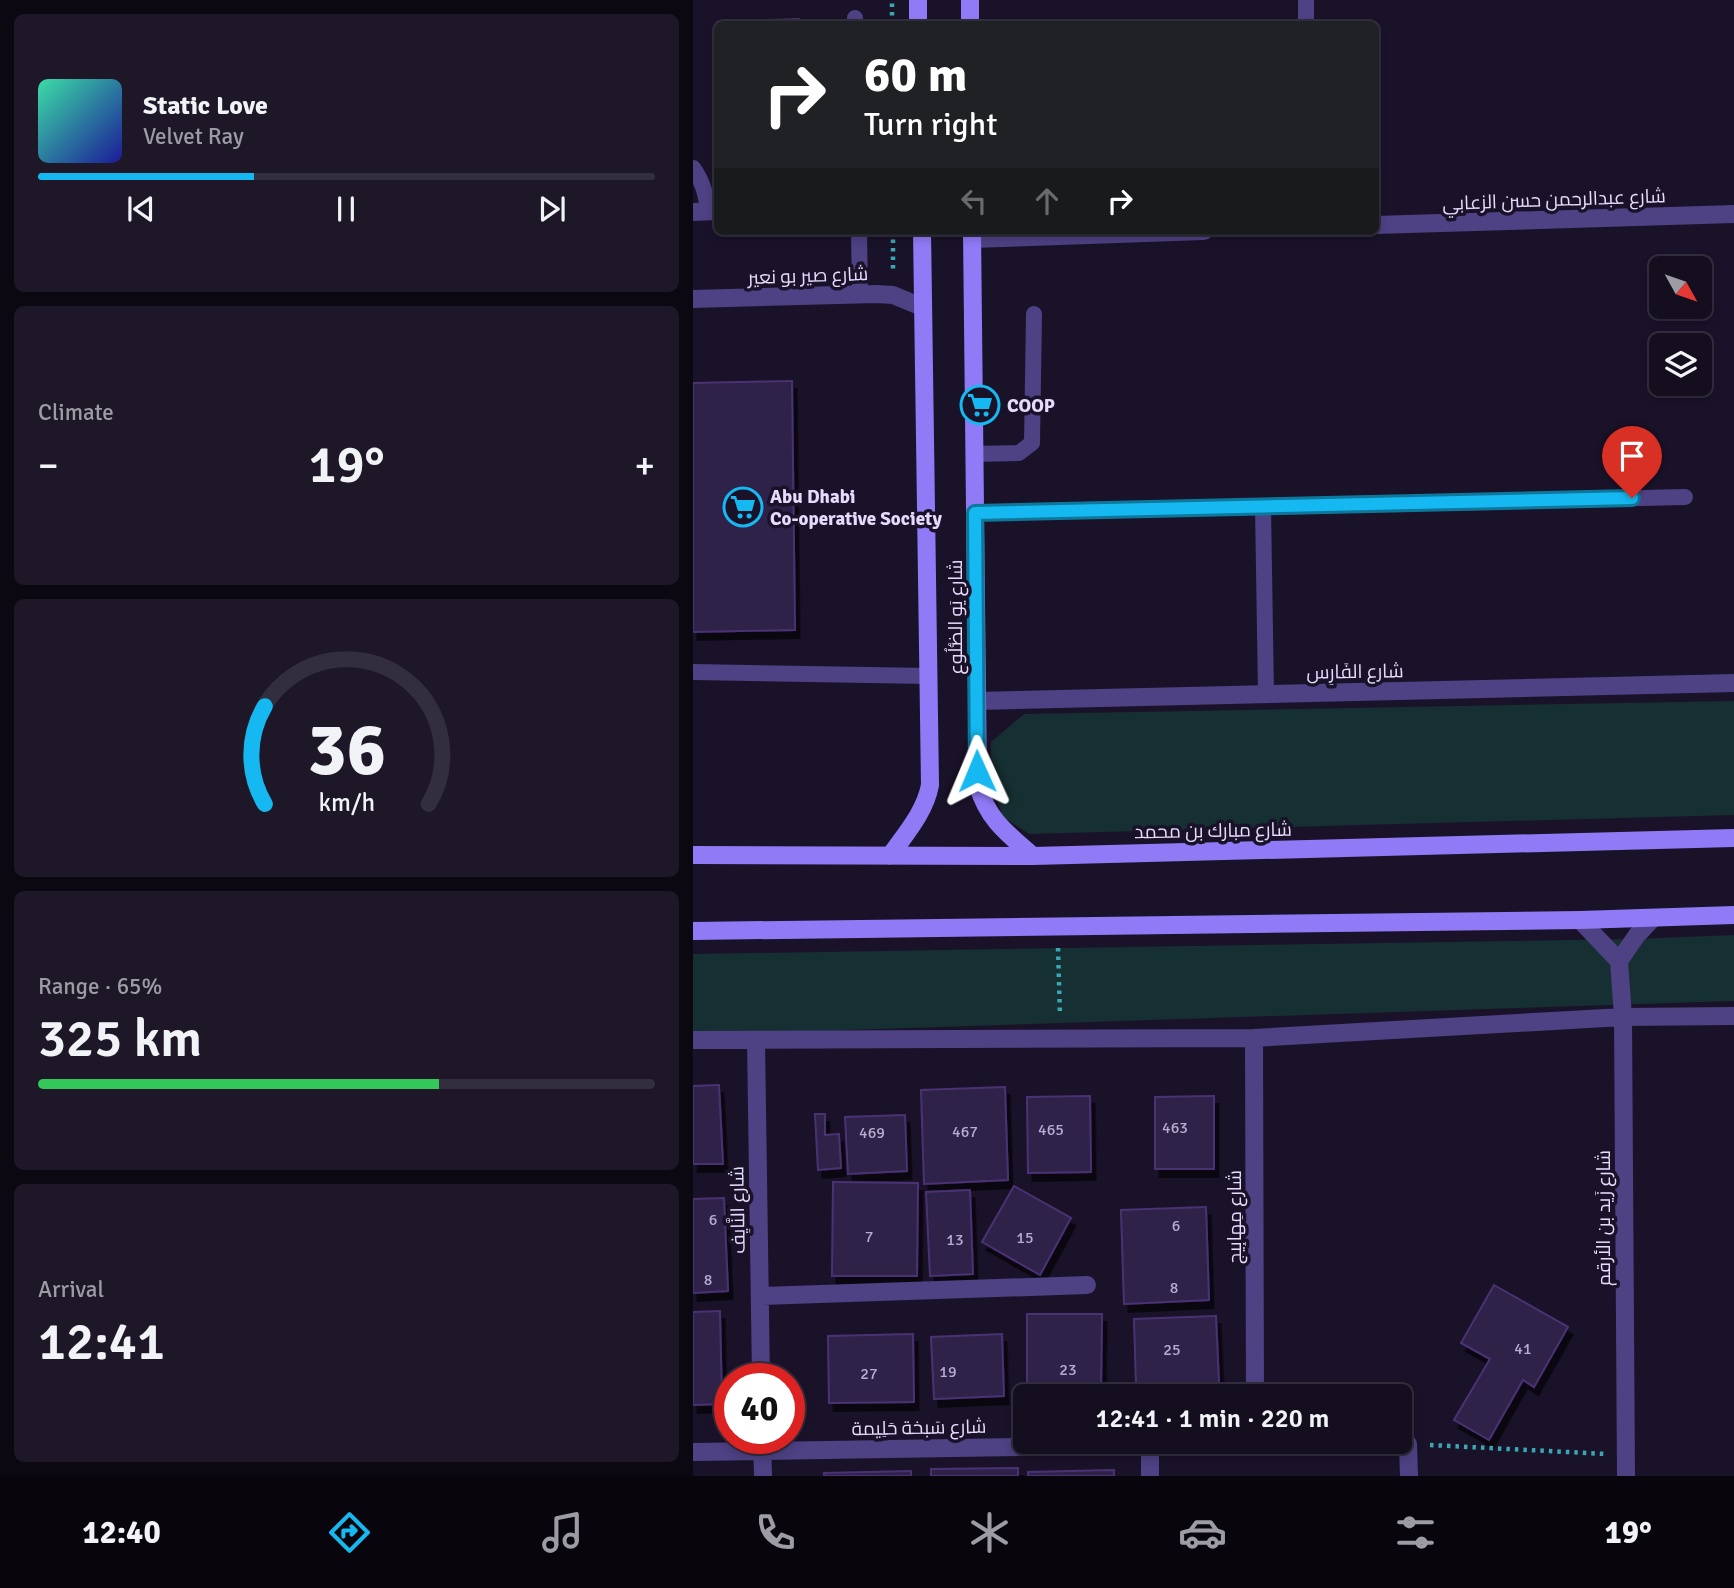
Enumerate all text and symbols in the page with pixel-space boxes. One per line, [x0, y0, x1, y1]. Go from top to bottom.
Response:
text: 60 m [864, 45, 967, 105]
icon: right [749, 49, 840, 140]
text: Static Love [143, 90, 268, 122]
text: Turn right [864, 105, 997, 144]
text: Velvet Ray [143, 122, 244, 151]
icon: left [955, 182, 993, 220]
icon: ahead [1028, 182, 1066, 220]
icon: right [1101, 182, 1139, 220]
street label: شارع عبدالرحمن حسن الزعابي [1442, 184, 1666, 218]
icon: previous [122, 190, 160, 228]
icon: pause [327, 190, 365, 228]
icon: next [533, 190, 571, 228]
north arrow [1649, 256, 1711, 318]
map controls [1649, 256, 1712, 396]
street label: شارع صير بو نعير [746, 262, 869, 291]
button: layers [1649, 333, 1712, 396]
supermarket icon: COOP [959, 384, 1001, 426]
place label: COOP [1007, 394, 1055, 418]
text: Climate [38, 398, 114, 427]
pin [1602, 426, 1662, 498]
text: 19° [308, 433, 385, 497]
icon: arrive [1613, 437, 1651, 475]
text: − [38, 442, 59, 489]
text: + [634, 442, 655, 489]
place label: Abu Dhabi Co-operative Society [770, 485, 942, 531]
supermarket icon: Abu Dhabi Co-operative Society [722, 486, 764, 528]
street label: شارع يَو الضُّلُوع [944, 559, 969, 675]
street label: شارع الفَارِس [1306, 659, 1404, 686]
text: 36 [307, 706, 386, 795]
position arrow [940, 734, 1014, 808]
text: km/h [318, 787, 375, 818]
street label: شارع مبارك بن محمد [1134, 818, 1292, 845]
text: Range · 65% [38, 972, 162, 1001]
text: 325 km [38, 1007, 202, 1071]
house number: 463 [1162, 1118, 1188, 1138]
house number: 465 [1038, 1120, 1064, 1140]
house number: 467 [952, 1122, 978, 1142]
house number: 469 [859, 1123, 885, 1143]
street label: شارع زَيد بن الأرقم [1592, 1150, 1617, 1286]
street label: شارع النَّايِف [725, 1166, 752, 1254]
street label: شارع مِهابِيج [1223, 1170, 1248, 1264]
house number: 6 [709, 1210, 717, 1230]
house number: 6 [1172, 1216, 1180, 1236]
house number: 7 [865, 1227, 873, 1247]
house number: 15 [1016, 1228, 1034, 1248]
house number: 13 [946, 1230, 964, 1250]
house number: 8 [704, 1270, 712, 1290]
text: Arrival [38, 1275, 104, 1304]
house number: 8 [1170, 1278, 1178, 1298]
text: 12:41 [38, 1310, 165, 1374]
house number: 41 [1514, 1339, 1532, 1359]
house number: 25 [1163, 1340, 1181, 1360]
house number: 23 [1059, 1360, 1077, 1380]
house number: 19 [939, 1362, 957, 1382]
speed limit sign: 40 [714, 1363, 805, 1454]
house number: 27 [860, 1364, 878, 1384]
text: 12:41 · 1 min · 220 m [1096, 1403, 1329, 1435]
street label: شارع سَبخة حَلِيمة [851, 1415, 987, 1442]
icon: directions [325, 1508, 374, 1557]
icon: music [538, 1508, 587, 1557]
icon: phone [751, 1508, 800, 1557]
icon: climate [965, 1508, 1014, 1557]
icon: car [1178, 1508, 1227, 1557]
icon: filters [1391, 1508, 1440, 1557]
text: 12:40 [82, 1513, 161, 1552]
text: 19° [1604, 1513, 1652, 1552]

